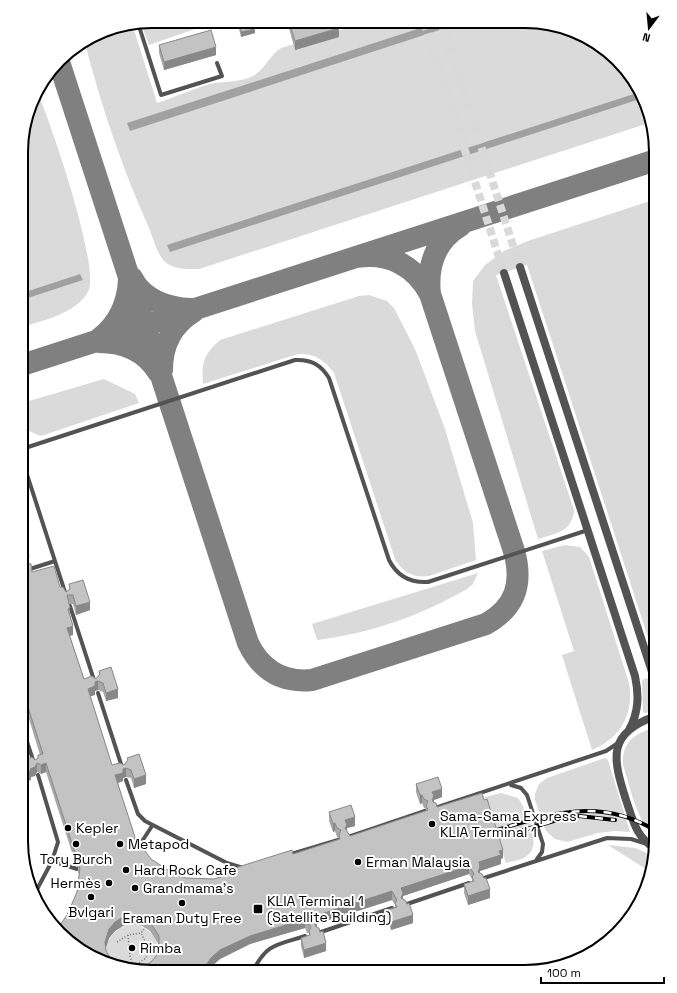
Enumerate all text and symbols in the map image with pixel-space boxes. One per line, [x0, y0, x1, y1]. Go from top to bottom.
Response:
north arrow [629, 8, 669, 48]
text: N [641, 30, 652, 45]
place label: Sama-Sama Express KLIA Terminal 1 [440, 807, 577, 841]
place label: Kepler [76, 819, 119, 837]
marker: Sama-Sama Express KLIA Terminal 1 [427, 819, 437, 829]
marker: Kepler [63, 823, 73, 833]
place label: Metapod [128, 835, 189, 853]
marker: Tory Burch [71, 839, 81, 849]
marker: Metapod [115, 839, 125, 849]
place label: Tory Burch [40, 850, 112, 868]
place label: Erman Malaysia [366, 853, 470, 871]
marker: Erman Malaysia [353, 857, 363, 867]
place label: Hard Rock Cafe [134, 861, 237, 879]
marker: Hard Rock Cafe [121, 865, 131, 875]
place label: Hermès [51, 874, 101, 892]
marker: Hermès [104, 878, 114, 888]
place label: Grandmama’s [143, 879, 234, 897]
marker: Grandmama’s [130, 883, 140, 893]
marker: Bvlgari [86, 892, 96, 902]
place label: KLIA Terminal 1 (Satellite Building) [267, 892, 391, 926]
marker: Eraman Duty Free [177, 898, 187, 908]
place label: Bvlgari [68, 903, 114, 921]
marker: KLIA Terminal 1 (Satellite Building) [252, 903, 264, 915]
place label: Eraman Duty Free [123, 909, 241, 927]
place label: Rimba [140, 939, 181, 957]
marker: Rimba [127, 943, 137, 953]
scale bar [541, 959, 664, 985]
text: 100 m [547, 965, 581, 981]

